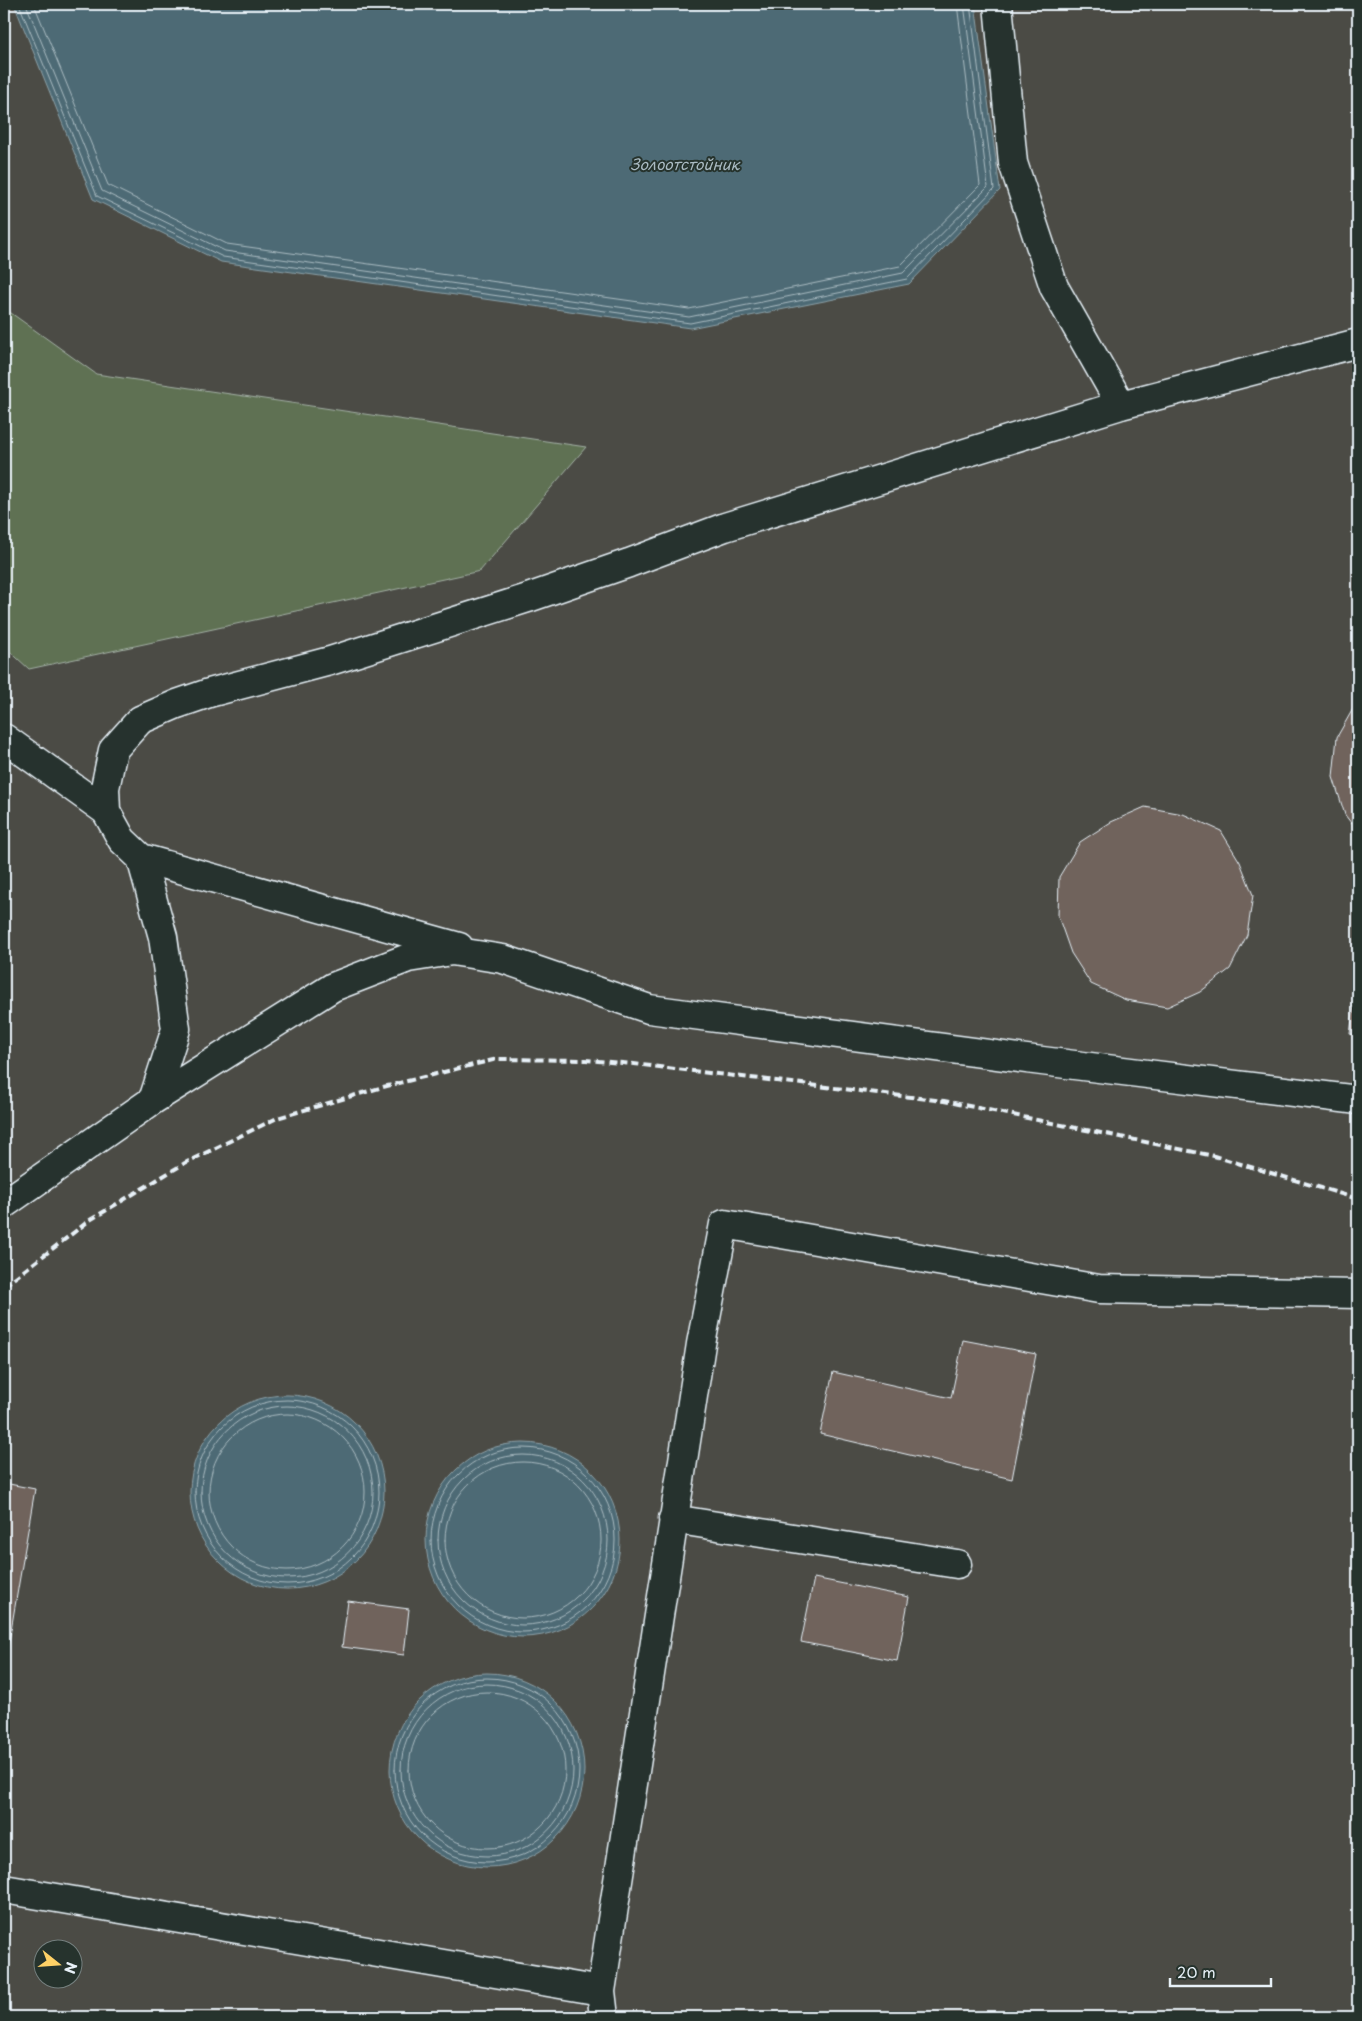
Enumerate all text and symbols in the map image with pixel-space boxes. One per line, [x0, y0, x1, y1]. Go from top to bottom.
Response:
water label: Золоотстойник [631, 152, 741, 175]
north arrow [32, 1938, 82, 1988]
scale bar [1170, 1956, 1271, 1988]
text: N [59, 1960, 83, 1976]
text: 20 m [1177, 1960, 1216, 1983]

